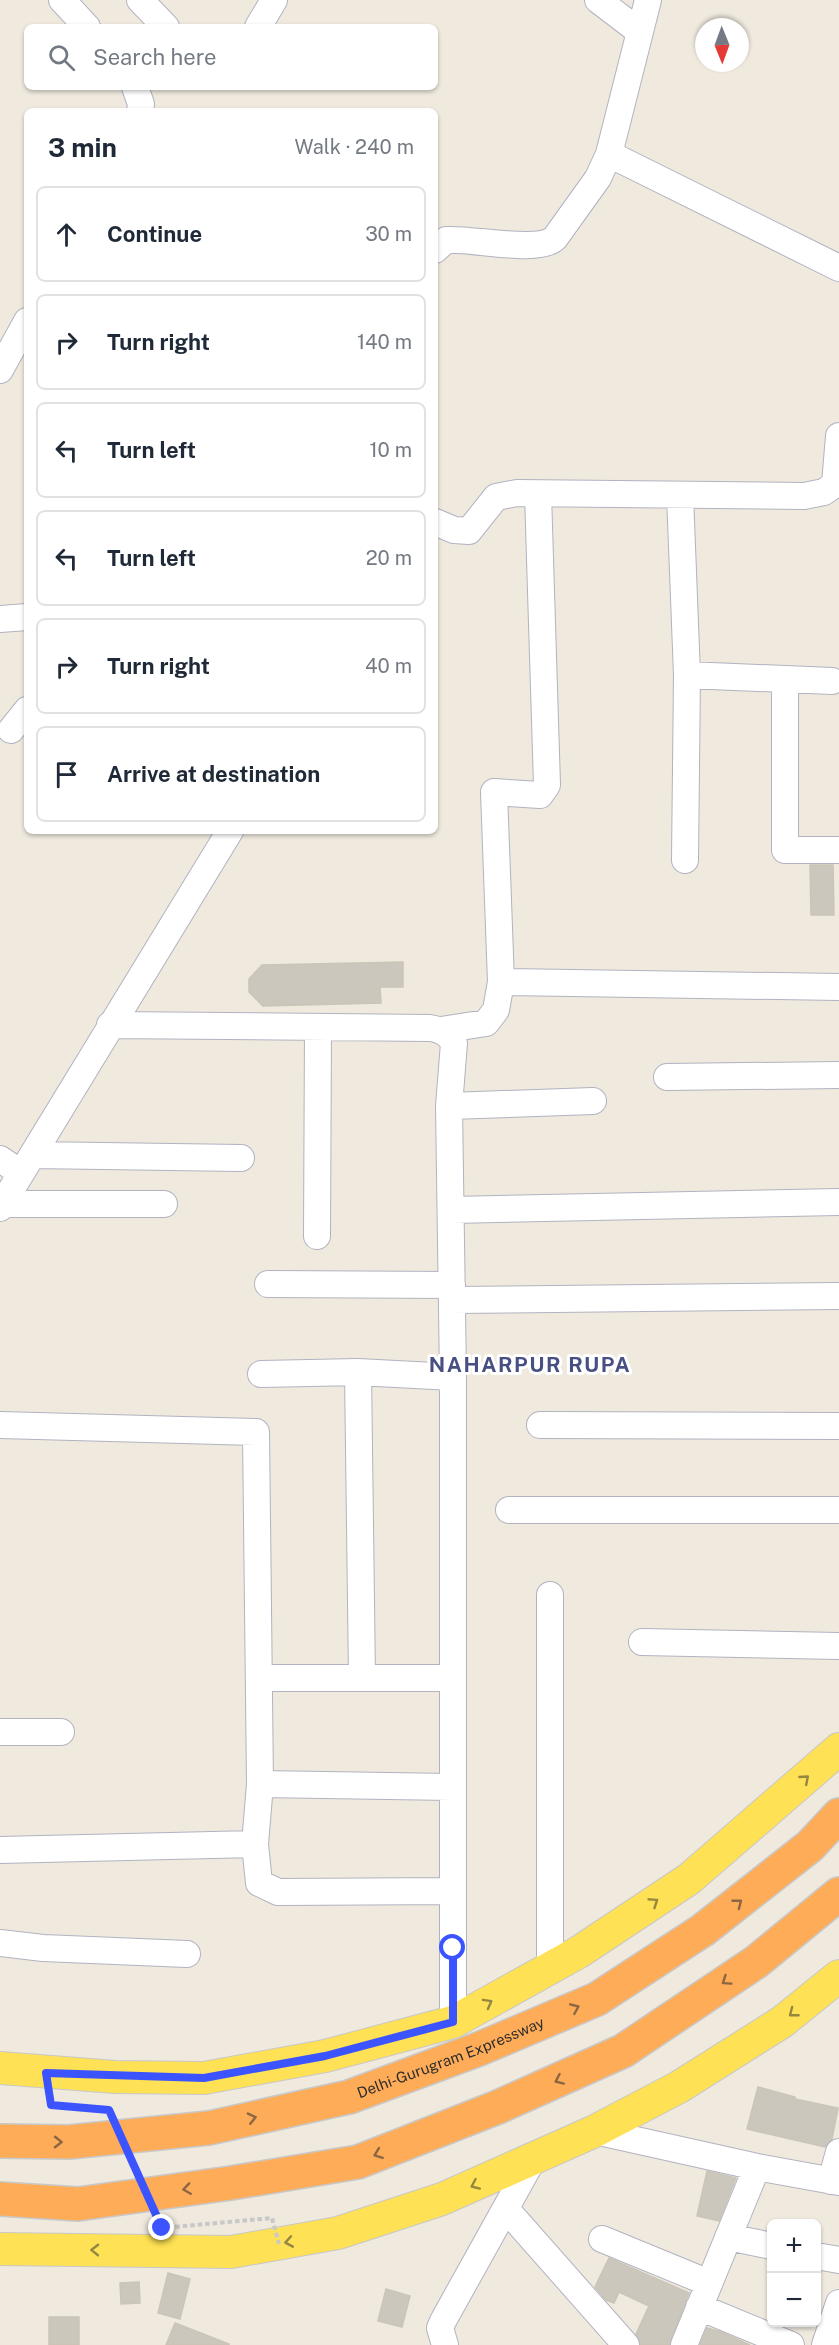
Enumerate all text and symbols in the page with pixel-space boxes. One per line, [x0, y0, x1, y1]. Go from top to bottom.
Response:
north arrow [695, 18, 749, 72]
search box [24, 24, 438, 90]
icon: search [45, 41, 78, 74]
text: Search here [93, 44, 217, 70]
text: 3 min [48, 132, 117, 163]
text: Walk · 240 m [294, 135, 414, 159]
icon: ahead [50, 218, 83, 251]
text: Continue [107, 221, 202, 247]
text: 30 m [365, 222, 412, 246]
icon: right [50, 326, 83, 359]
text: Turn right [107, 329, 210, 355]
text: 140 m [357, 330, 412, 354]
icon: left [50, 434, 83, 467]
text: Turn left [107, 437, 196, 463]
text: 10 m [369, 438, 412, 462]
icon: left [50, 542, 83, 575]
text: Turn left [107, 545, 196, 571]
text: 20 m [366, 546, 412, 570]
icon: right [50, 650, 83, 683]
text: Turn right [107, 653, 210, 679]
text: 40 m [365, 654, 412, 678]
icon: arrive [50, 758, 83, 791]
text: Arrive at destination [107, 761, 320, 787]
district label: NAHARPUR RUPA [429, 1352, 631, 1377]
one-way arrow [798, 1775, 809, 1786]
one-way arrow [648, 1898, 659, 1909]
one-way arrow [731, 1899, 742, 1910]
route start [439, 1934, 465, 1960]
one-way arrow [722, 1974, 733, 1985]
one-way arrow [481, 1999, 492, 2010]
one-way arrow [568, 2003, 579, 2015]
one-way arrow [789, 2005, 800, 2016]
street label: Delhi-Gurugram Expressway [355, 2013, 547, 2101]
one-way arrow [554, 2072, 565, 2084]
one-way arrow [246, 2113, 256, 2126]
one-way arrow [54, 2136, 63, 2148]
one-way arrow [374, 2147, 385, 2159]
one-way arrow [470, 2178, 481, 2190]
one-way arrow [182, 2182, 192, 2194]
route end [148, 2214, 174, 2240]
map controls [767, 2219, 821, 2327]
button: + [767, 2219, 821, 2273]
one-way arrow [284, 2235, 294, 2248]
one-way arrow [90, 2244, 99, 2256]
button: − [767, 2273, 821, 2327]

